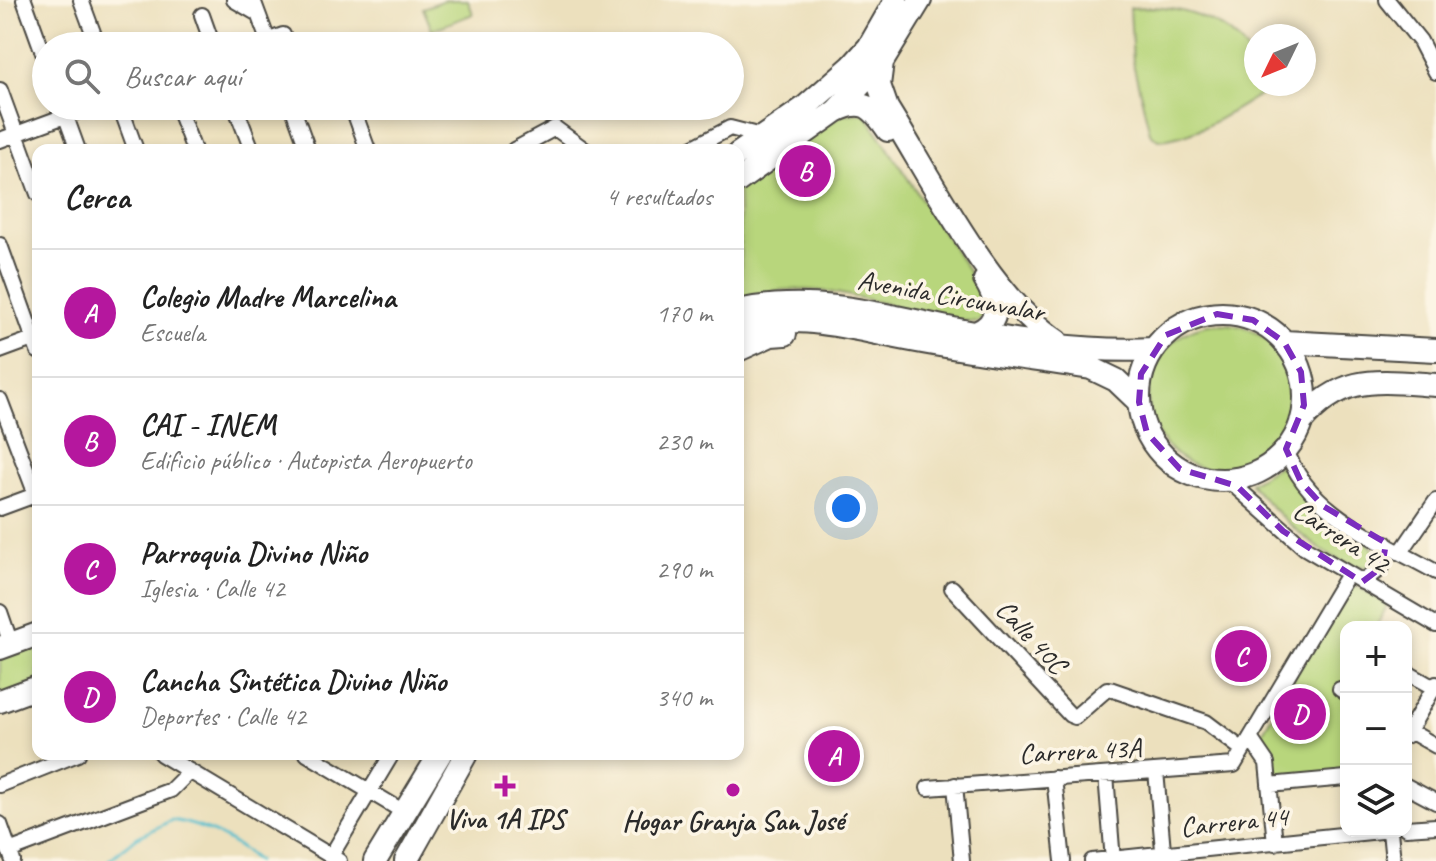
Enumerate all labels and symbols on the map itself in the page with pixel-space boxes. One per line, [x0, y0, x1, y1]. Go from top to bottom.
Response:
north arrow [1244, 24, 1316, 96]
pin: B [779, 141, 831, 201]
street label: Avenida Circunvalar [855, 262, 1049, 329]
your location [826, 488, 866, 528]
street label: Carrera 42 [1287, 492, 1399, 582]
street label: Calle 40C [988, 592, 1077, 683]
pin: C [1215, 626, 1267, 686]
pin: D [1274, 684, 1326, 744]
pin: A [808, 726, 860, 786]
street label: Carrera 43A [1018, 730, 1144, 771]
marker: Viva 1A IPS [494, 775, 516, 797]
marker: Hogar Granja San José [724, 781, 742, 799]
street label: Carrera 44 [1178, 798, 1292, 845]
place label: Viva 1A IPS [446, 801, 568, 836]
place label: Hogar Granja San José [622, 803, 849, 838]

